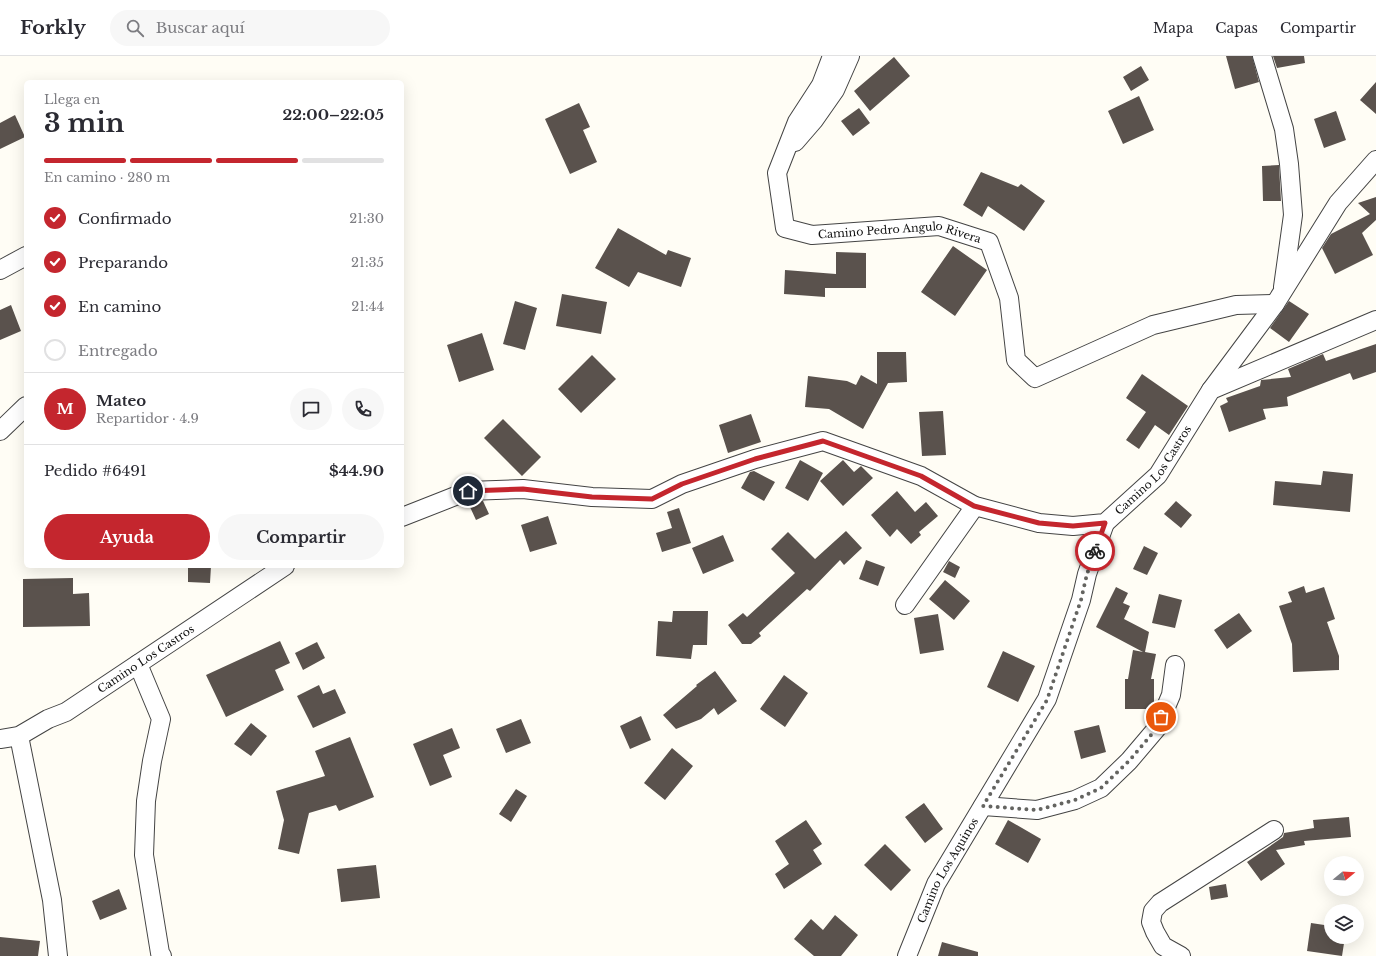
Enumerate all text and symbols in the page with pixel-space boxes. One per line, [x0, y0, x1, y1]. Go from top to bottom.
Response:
search box [110, 10, 390, 46]
text: Forkly [20, 16, 86, 39]
icon: search [124, 17, 146, 39]
text: Buscar aquí [156, 18, 245, 37]
text: Mapa [1153, 19, 1193, 37]
text: Capas [1215, 19, 1258, 37]
text: Compartir [1280, 19, 1356, 37]
text: Llega en [44, 91, 100, 108]
text: 22:00–22:05 [283, 105, 384, 124]
text: 3 min [44, 107, 125, 139]
text: En camino · 280 m [44, 169, 170, 186]
icon: check [44, 207, 66, 229]
text: Confirmado [78, 209, 171, 228]
text: 21:30 [349, 210, 384, 227]
street label: Camino Pedro Angulo Rivera [818, 218, 984, 246]
icon: check [44, 251, 66, 273]
text: Preparando [78, 253, 168, 272]
text: 21:35 [351, 254, 384, 271]
icon: check [44, 295, 66, 317]
text: En camino [78, 297, 161, 316]
text: 21:44 [351, 298, 384, 315]
text: Entregado [78, 341, 158, 360]
button: chat [290, 388, 332, 430]
button: phone [342, 388, 384, 430]
text: Mateo [96, 391, 146, 410]
text: M [56, 399, 74, 418]
text: Repartidor · 4.9 [96, 410, 199, 427]
street label: Camino Los Castros [1112, 423, 1194, 518]
text: Pedido #6491 [44, 461, 147, 480]
text: $44.90 [329, 461, 384, 480]
pin [451, 474, 485, 508]
icon: home [457, 480, 479, 502]
button: Ayuda [44, 514, 210, 560]
button: Compartir [218, 514, 384, 560]
courier [1075, 531, 1115, 571]
icon: bike [1084, 540, 1106, 562]
street label: Camino Los Castros [95, 622, 197, 696]
pin [1144, 700, 1178, 734]
icon: bag [1150, 706, 1172, 728]
street label: Camino Los Aquinos [914, 815, 981, 925]
north arrow [1324, 856, 1364, 896]
map controls [1324, 856, 1364, 944]
button: layers [1324, 904, 1364, 944]

